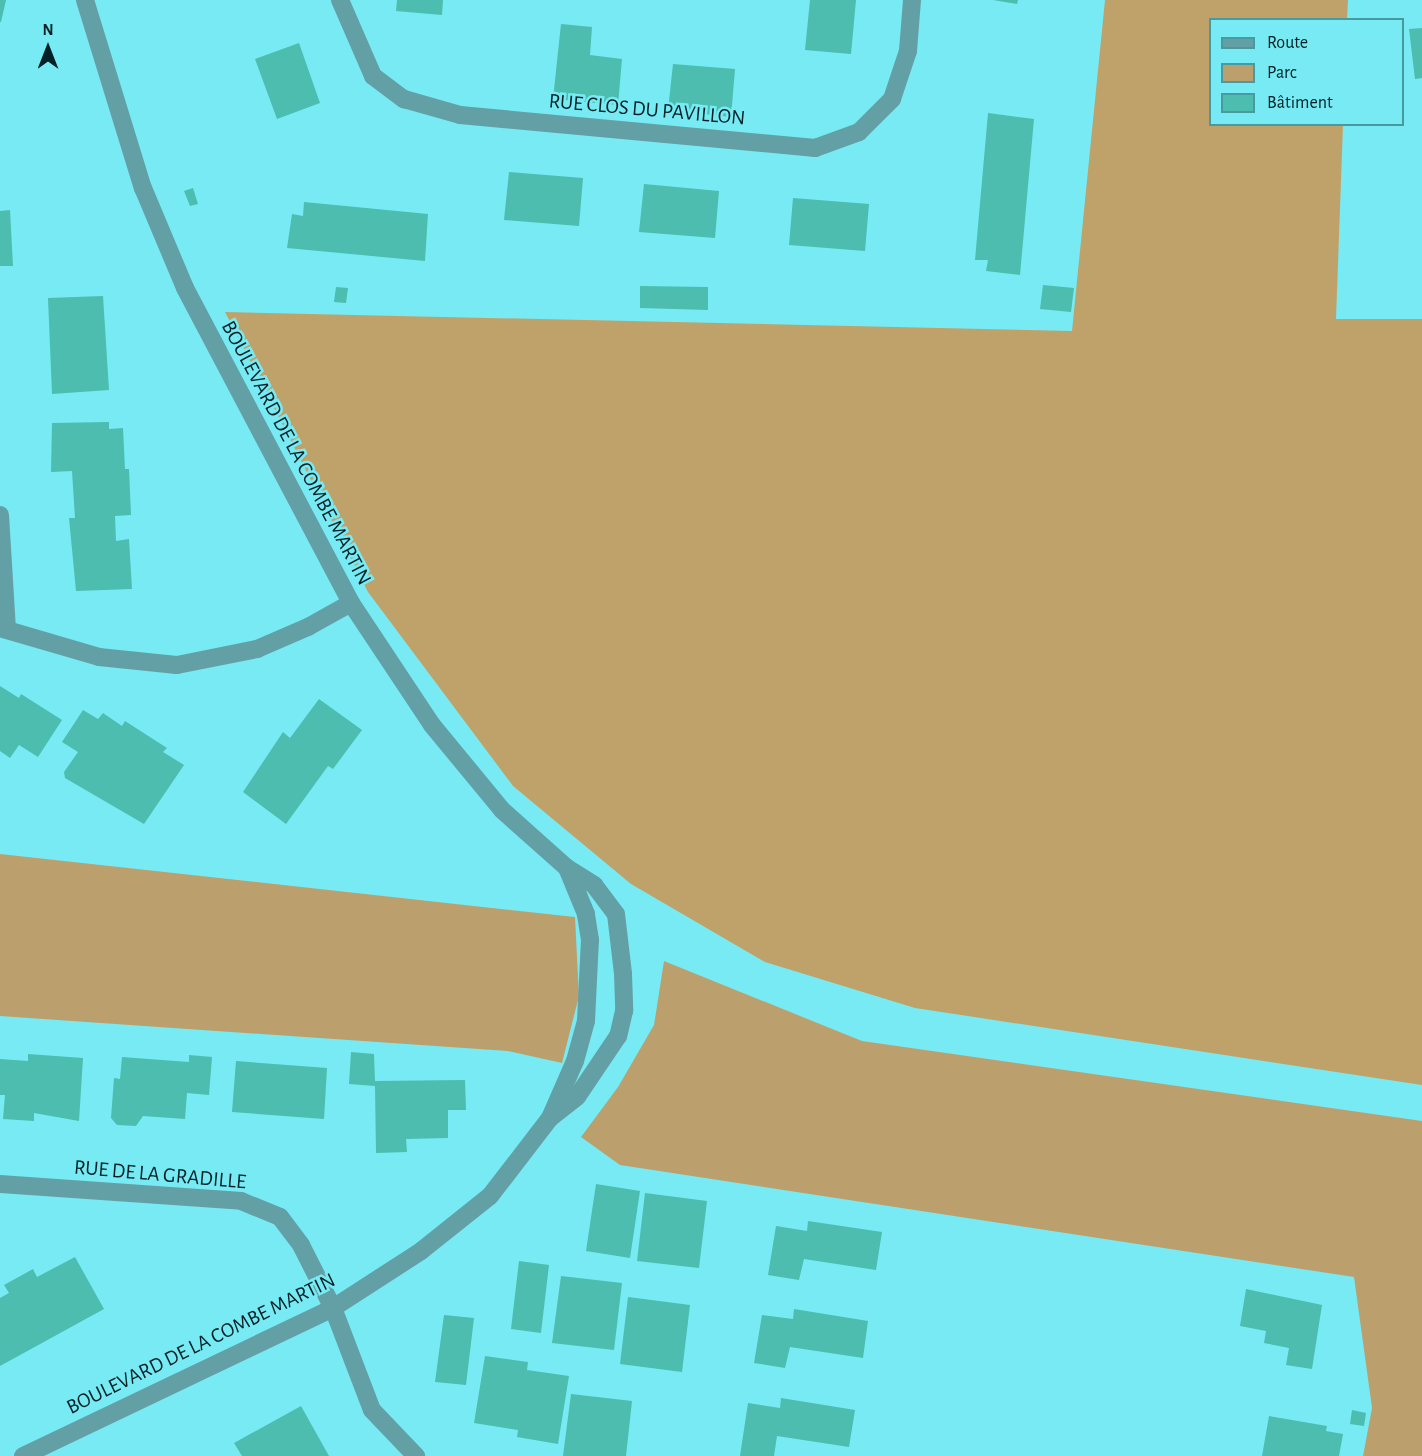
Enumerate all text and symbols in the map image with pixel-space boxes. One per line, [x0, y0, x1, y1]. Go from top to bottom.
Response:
north arrow [18, 18, 78, 78]
legend [1209, 18, 1404, 126]
text: N [42, 22, 54, 38]
text: Route [1267, 34, 1308, 52]
text: Parc [1267, 64, 1297, 82]
street label: RUE CLOS DU PAVILLON [548, 89, 746, 131]
text: Bâtiment [1267, 94, 1333, 112]
street label: BOULEVARD DE LA COMBE MARTIN [215, 316, 377, 590]
street label: RUE DE LA GRADILLE [73, 1155, 247, 1195]
street label: BOULEVARD DE LA COMBE MARTIN [63, 1268, 339, 1420]

